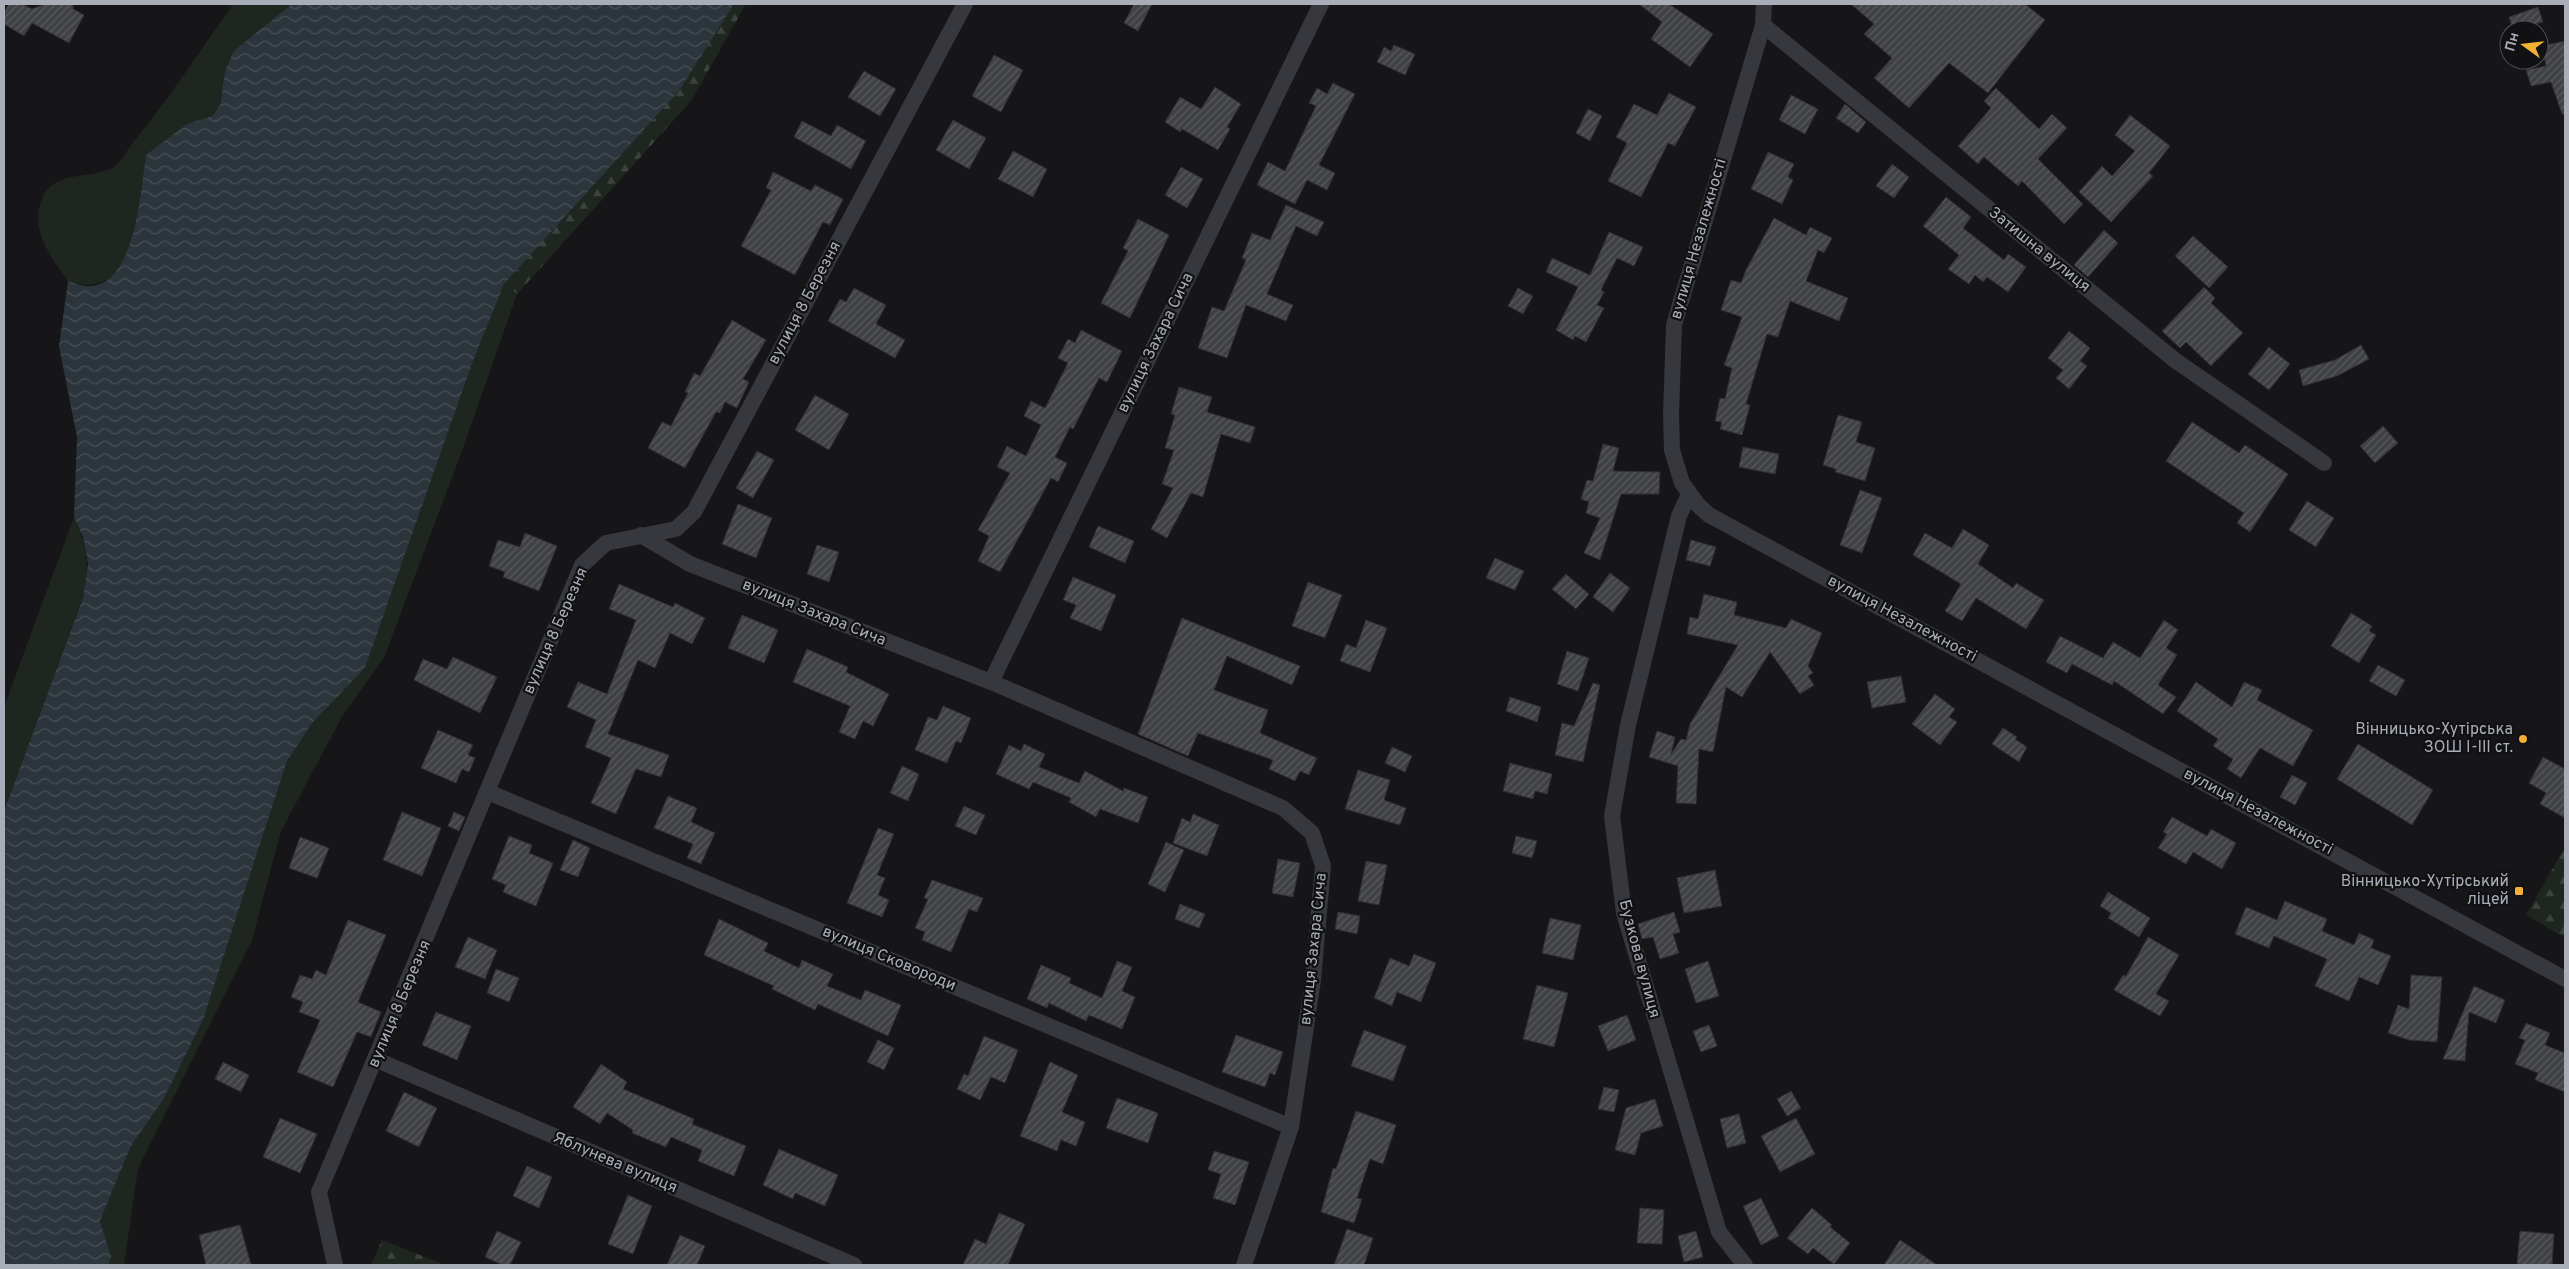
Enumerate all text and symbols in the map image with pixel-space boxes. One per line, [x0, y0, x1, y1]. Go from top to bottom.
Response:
north arrow [2499, 20, 2549, 70]
text: Пн [2502, 31, 2524, 53]
street label: вулиця Незалежності [1666, 156, 1732, 322]
street label: Затишна вулиця [1984, 203, 2094, 297]
street label: вулиця 8 Березня [764, 238, 846, 368]
street label: вулиця Захара Сича [1113, 270, 1199, 416]
street label: вулиця 8 Березня [519, 565, 593, 697]
street label: вулиця Незалежності [1824, 571, 1980, 667]
street label: вулиця Захара Сича [739, 575, 889, 651]
place label: Вінницько-Хутірська ЗОШ І-ІІІ ст. [2355, 720, 2513, 758]
marker: Вінницько-Хутірська ЗОШ І-ІІІ ст. [2517, 733, 2529, 745]
street label: вулиця Незалежності [2180, 764, 2336, 860]
street label: вулиця Захара Сича [1296, 872, 1332, 1026]
place label: Вінницько-Хутірський ліцей [2341, 872, 2509, 910]
marker: Вінницько-Хутірський ліцей [2513, 885, 2525, 897]
street label: Бузкова вулиця [1614, 898, 1664, 1020]
street label: вулиця Сковороди [819, 922, 959, 996]
street label: вулиця 8 Березня [364, 937, 436, 1071]
street label: Яблунева вулиця [550, 1128, 680, 1198]

